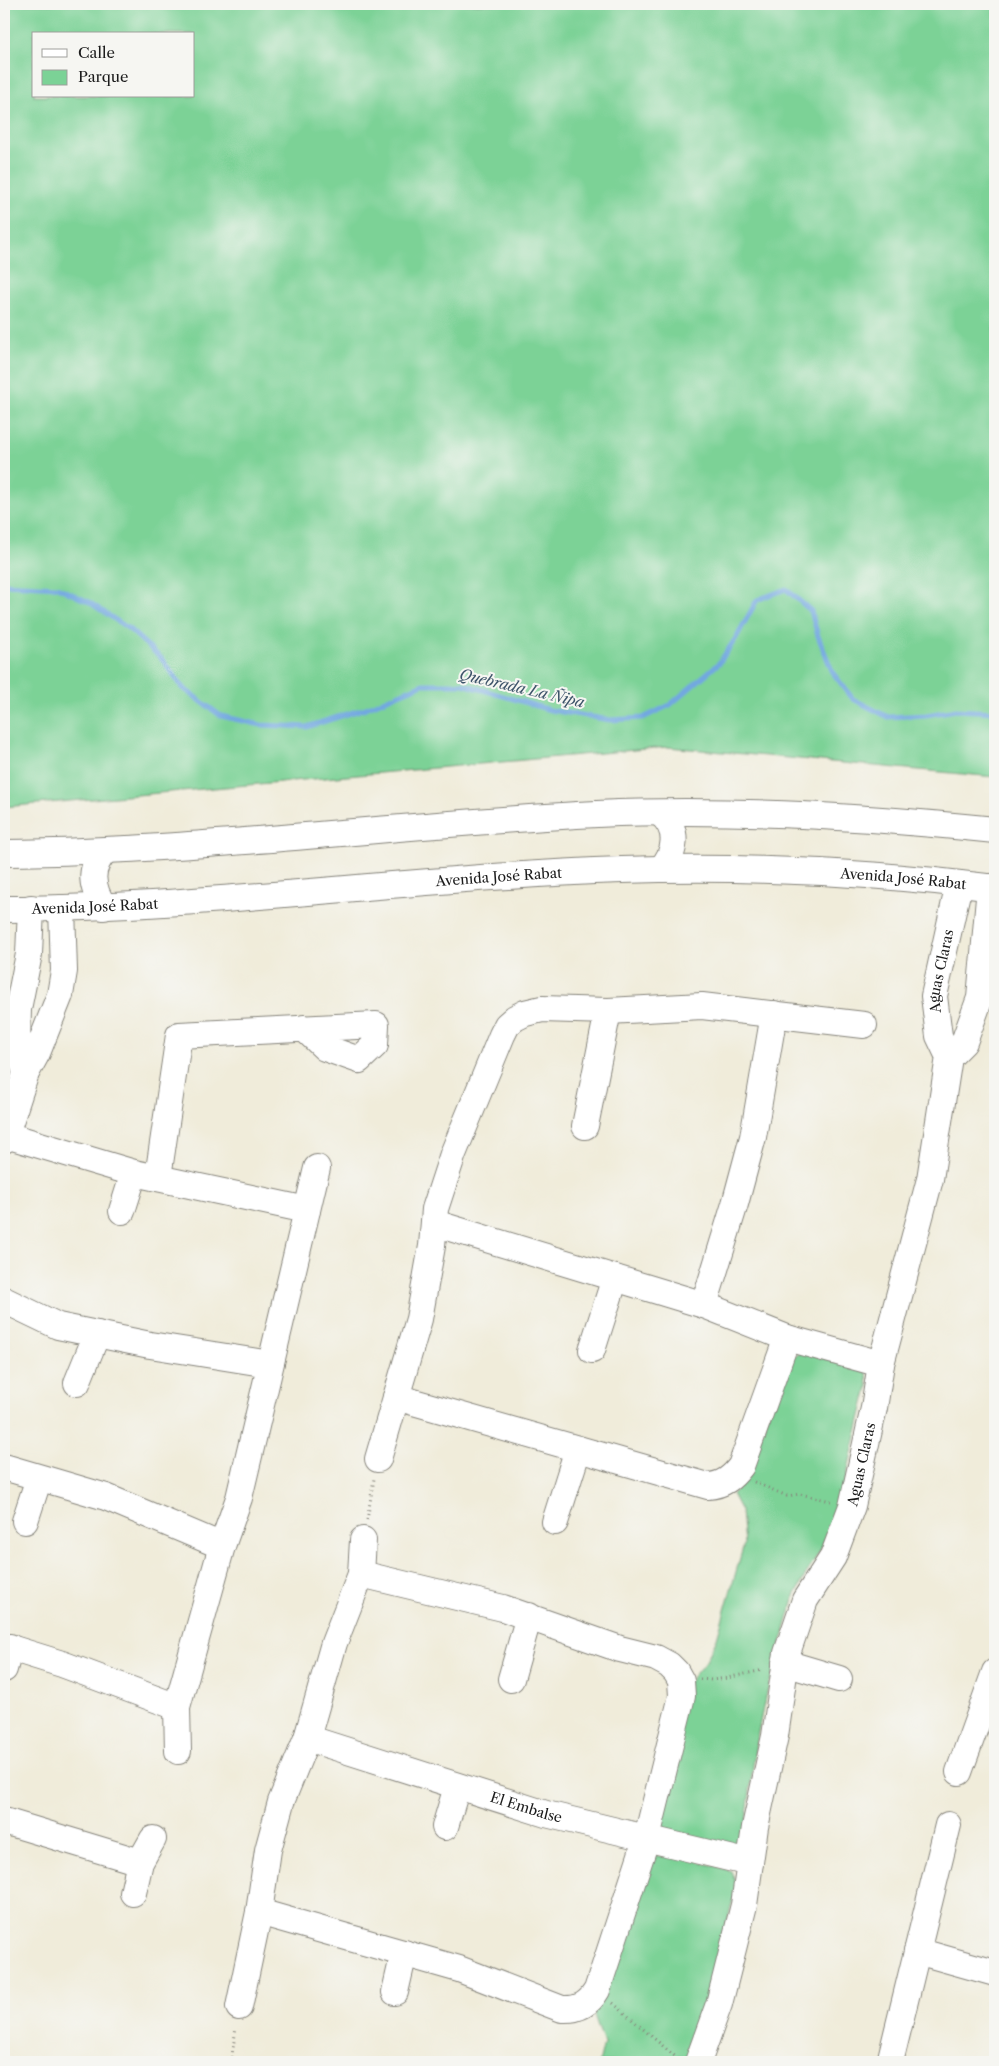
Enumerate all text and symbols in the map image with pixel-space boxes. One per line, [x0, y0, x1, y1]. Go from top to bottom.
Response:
legend [32, 32, 195, 98]
text: Calle [78, 43, 115, 62]
text: Parque [78, 67, 128, 86]
water label: Quebrada La Ñipa [458, 664, 586, 712]
street label: Avenida José Rabat [434, 864, 563, 890]
street label: Avenida José Rabat [839, 864, 967, 893]
street label: Avenida José Rabat [31, 894, 159, 918]
street label: Aguas Claras [925, 928, 958, 1015]
street label: Aguas Claras [843, 1421, 879, 1509]
street label: El Embalse [488, 1788, 564, 1827]

